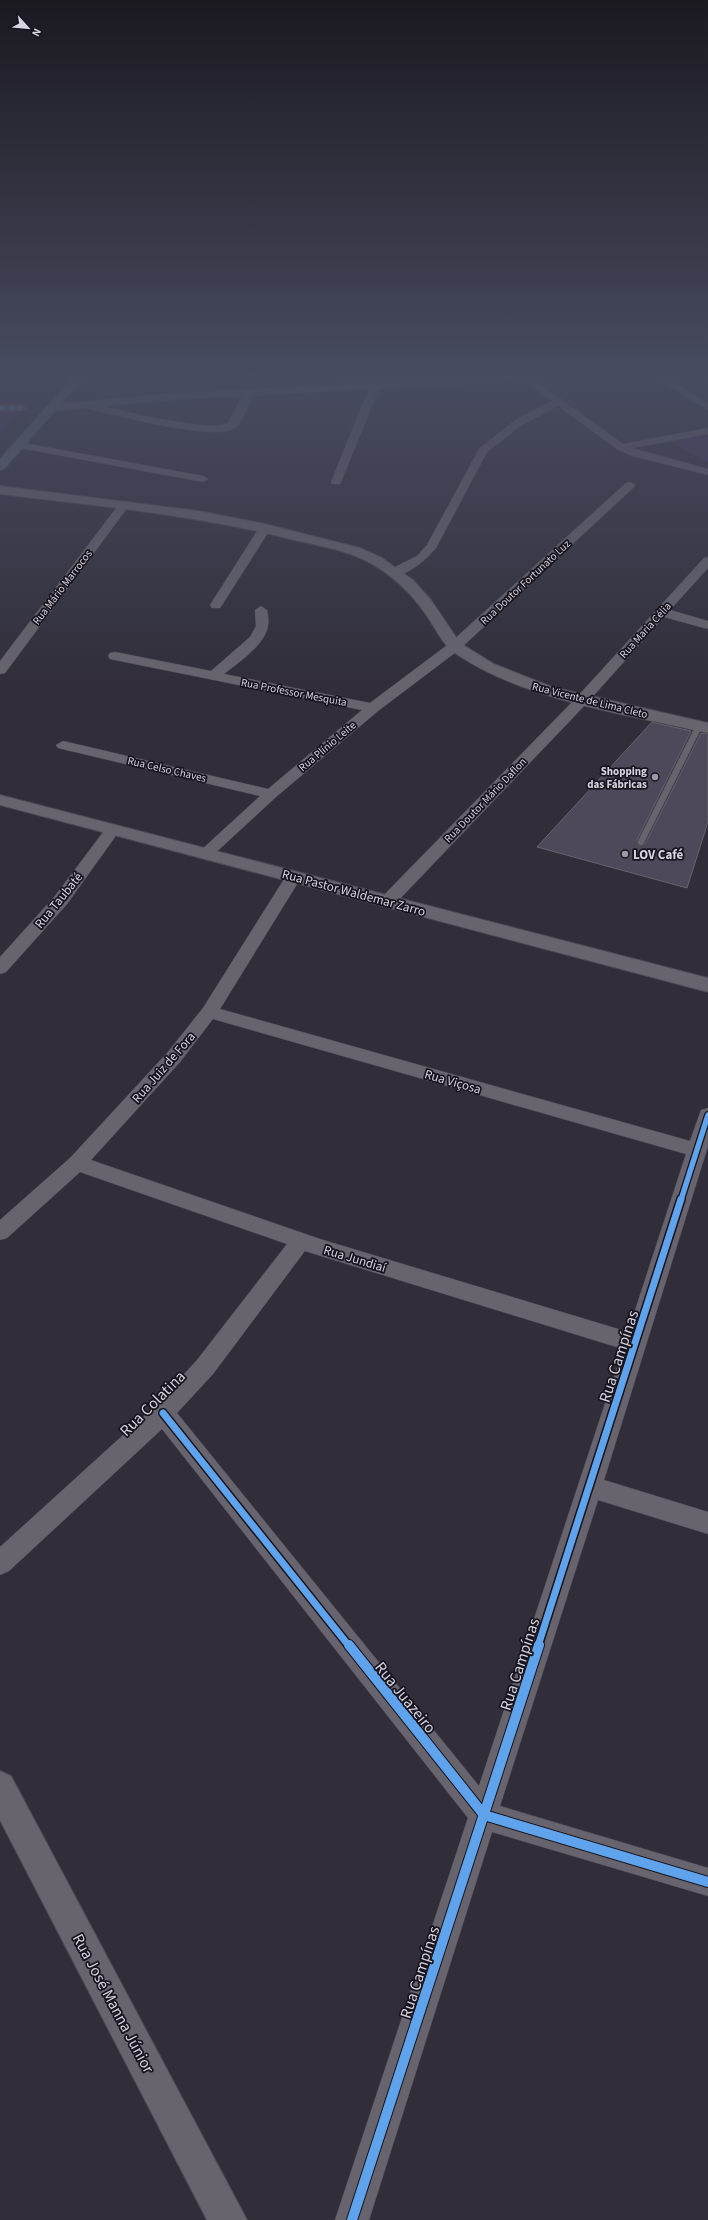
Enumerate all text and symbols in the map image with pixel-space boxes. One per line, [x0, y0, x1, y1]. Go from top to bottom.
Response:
north arrow [8, 8, 48, 48]
text: N [28, 26, 45, 39]
street label: Rua Doutor Fortunato Luz [477, 536, 574, 628]
street label: Rua Mário Marrocos [29, 546, 96, 628]
street label: Rua Maria Célia [616, 599, 675, 662]
street label: Rua Professor Mesquita [240, 675, 348, 710]
street label: Rua Vicente de Lima Cleto [531, 679, 649, 722]
street label: Rua Plínio Leite [295, 717, 360, 775]
street label: Rua Celso Chaves [126, 753, 208, 786]
street label: Rua Doutor Mário Daflon [441, 755, 530, 846]
place label: Shopping das Fábricas [587, 764, 647, 792]
marker: Shopping das Fábricas [650, 772, 660, 782]
place label: LOV Café [633, 846, 684, 864]
marker: LOV Café [620, 849, 630, 859]
street label: Rua Pastor Waldemar Zarro [280, 865, 427, 921]
street label: Rua Taubaté [31, 869, 87, 932]
street label: Rua Juiz de Fora [128, 1028, 200, 1107]
street label: Rua Viçosa [422, 1065, 483, 1099]
street label: Rua Jundiaí [321, 1241, 389, 1277]
street label: Rua Campínas [594, 1307, 644, 1405]
street label: Rua Colatina [115, 1366, 191, 1442]
street label: Rua Campínas [495, 1615, 545, 1713]
street label: Rua Juazeiro [370, 1657, 441, 1738]
street label: Rua Campínas [395, 1923, 445, 2021]
street label: Rua José Manna Júnior [67, 1930, 159, 2077]

